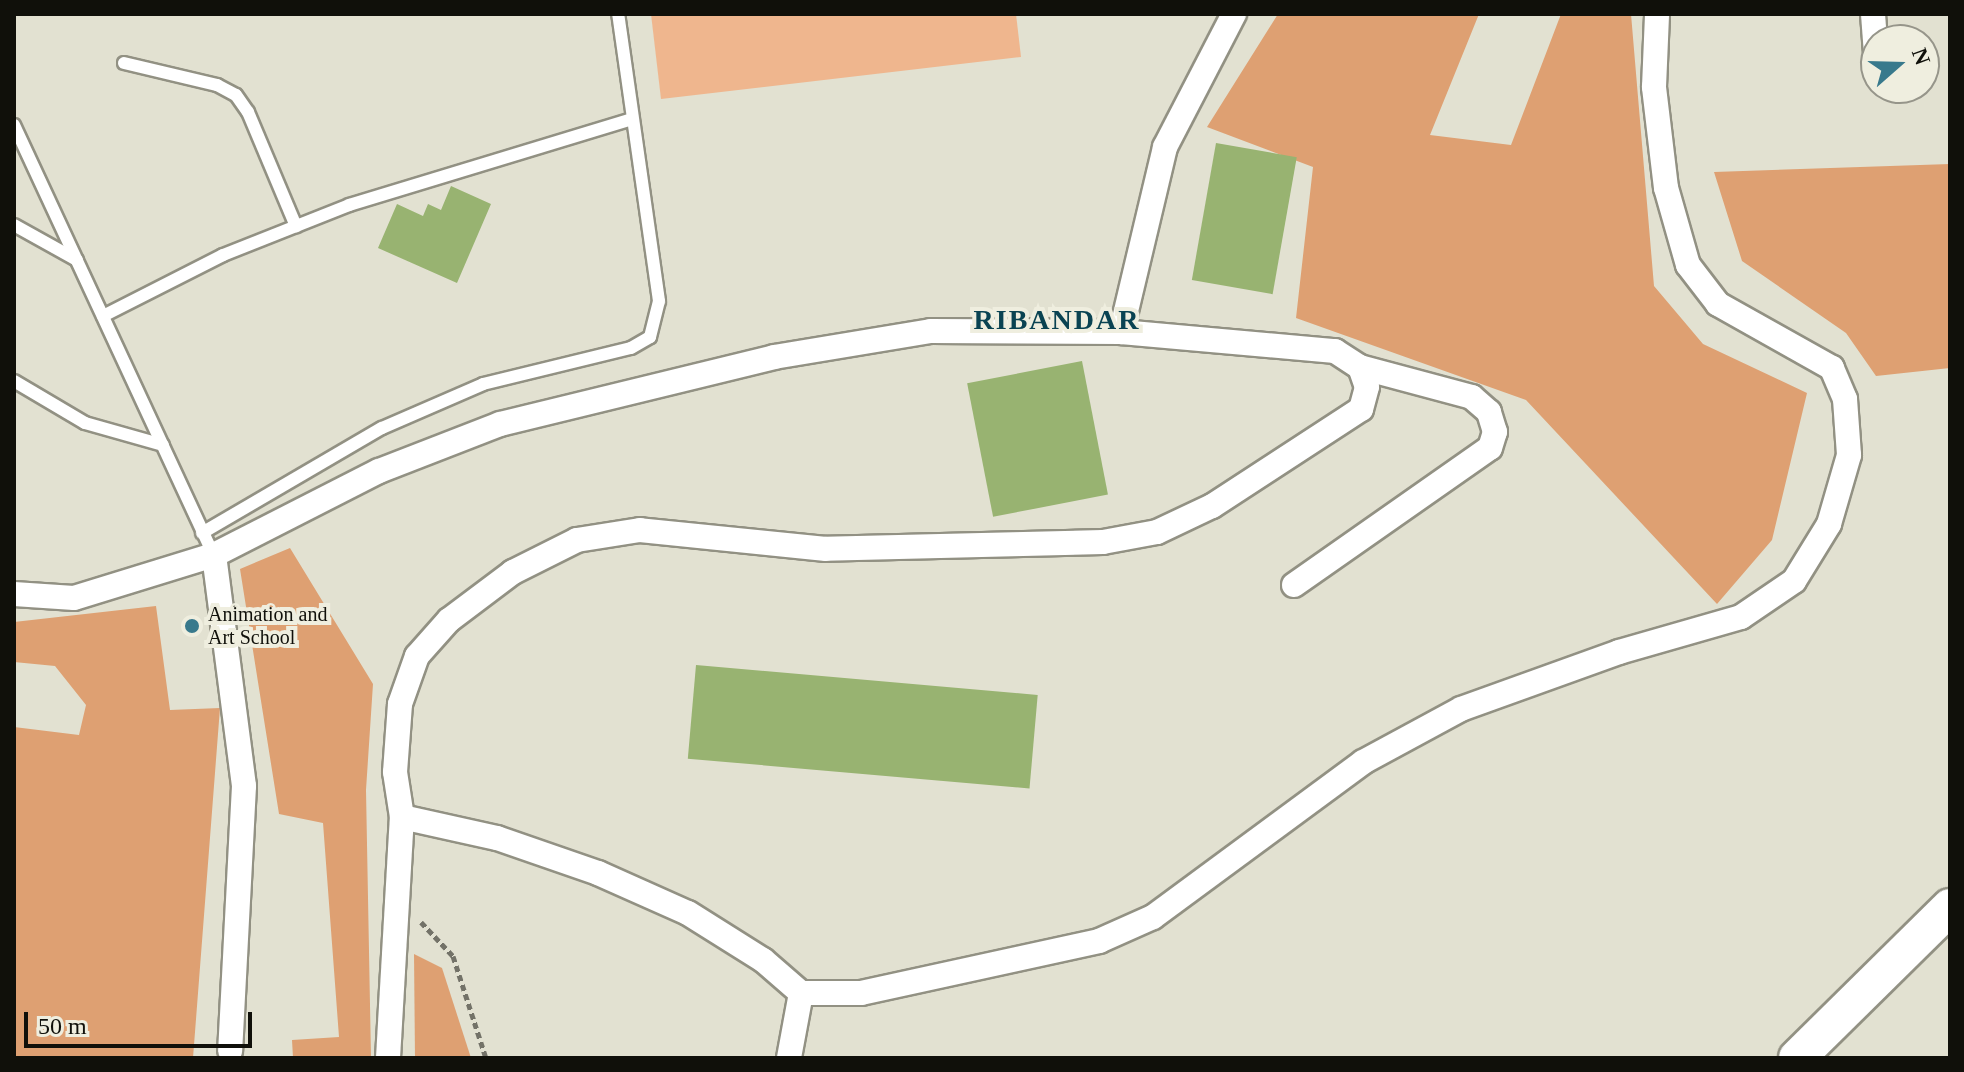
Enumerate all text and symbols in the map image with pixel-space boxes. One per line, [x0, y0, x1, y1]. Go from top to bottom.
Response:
north arrow [1860, 24, 1940, 104]
text: N [1907, 45, 1936, 68]
district label: RIBANDAR [974, 303, 1140, 337]
place label: Animation and Art School [208, 602, 327, 649]
marker: Animation and Art School [183, 617, 201, 635]
scale bar [28, 996, 256, 1046]
text: 50 m [38, 1013, 87, 1039]

